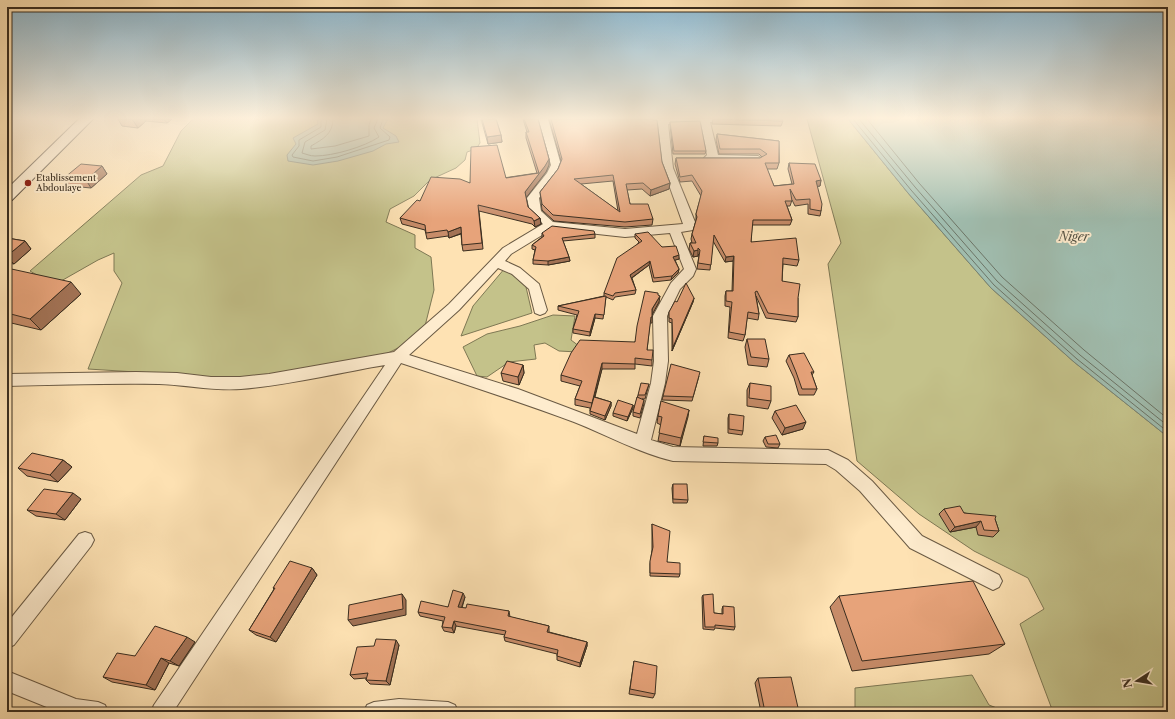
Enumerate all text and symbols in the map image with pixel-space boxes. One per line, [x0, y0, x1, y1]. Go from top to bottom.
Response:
place label: Etablissement Abdoulaye [35, 172, 97, 193]
marker: Etablissement Abdoulaye [23, 178, 33, 188]
water label: Niger [1058, 229, 1091, 244]
north arrow [1117, 661, 1157, 701]
text: N [1119, 677, 1135, 689]

